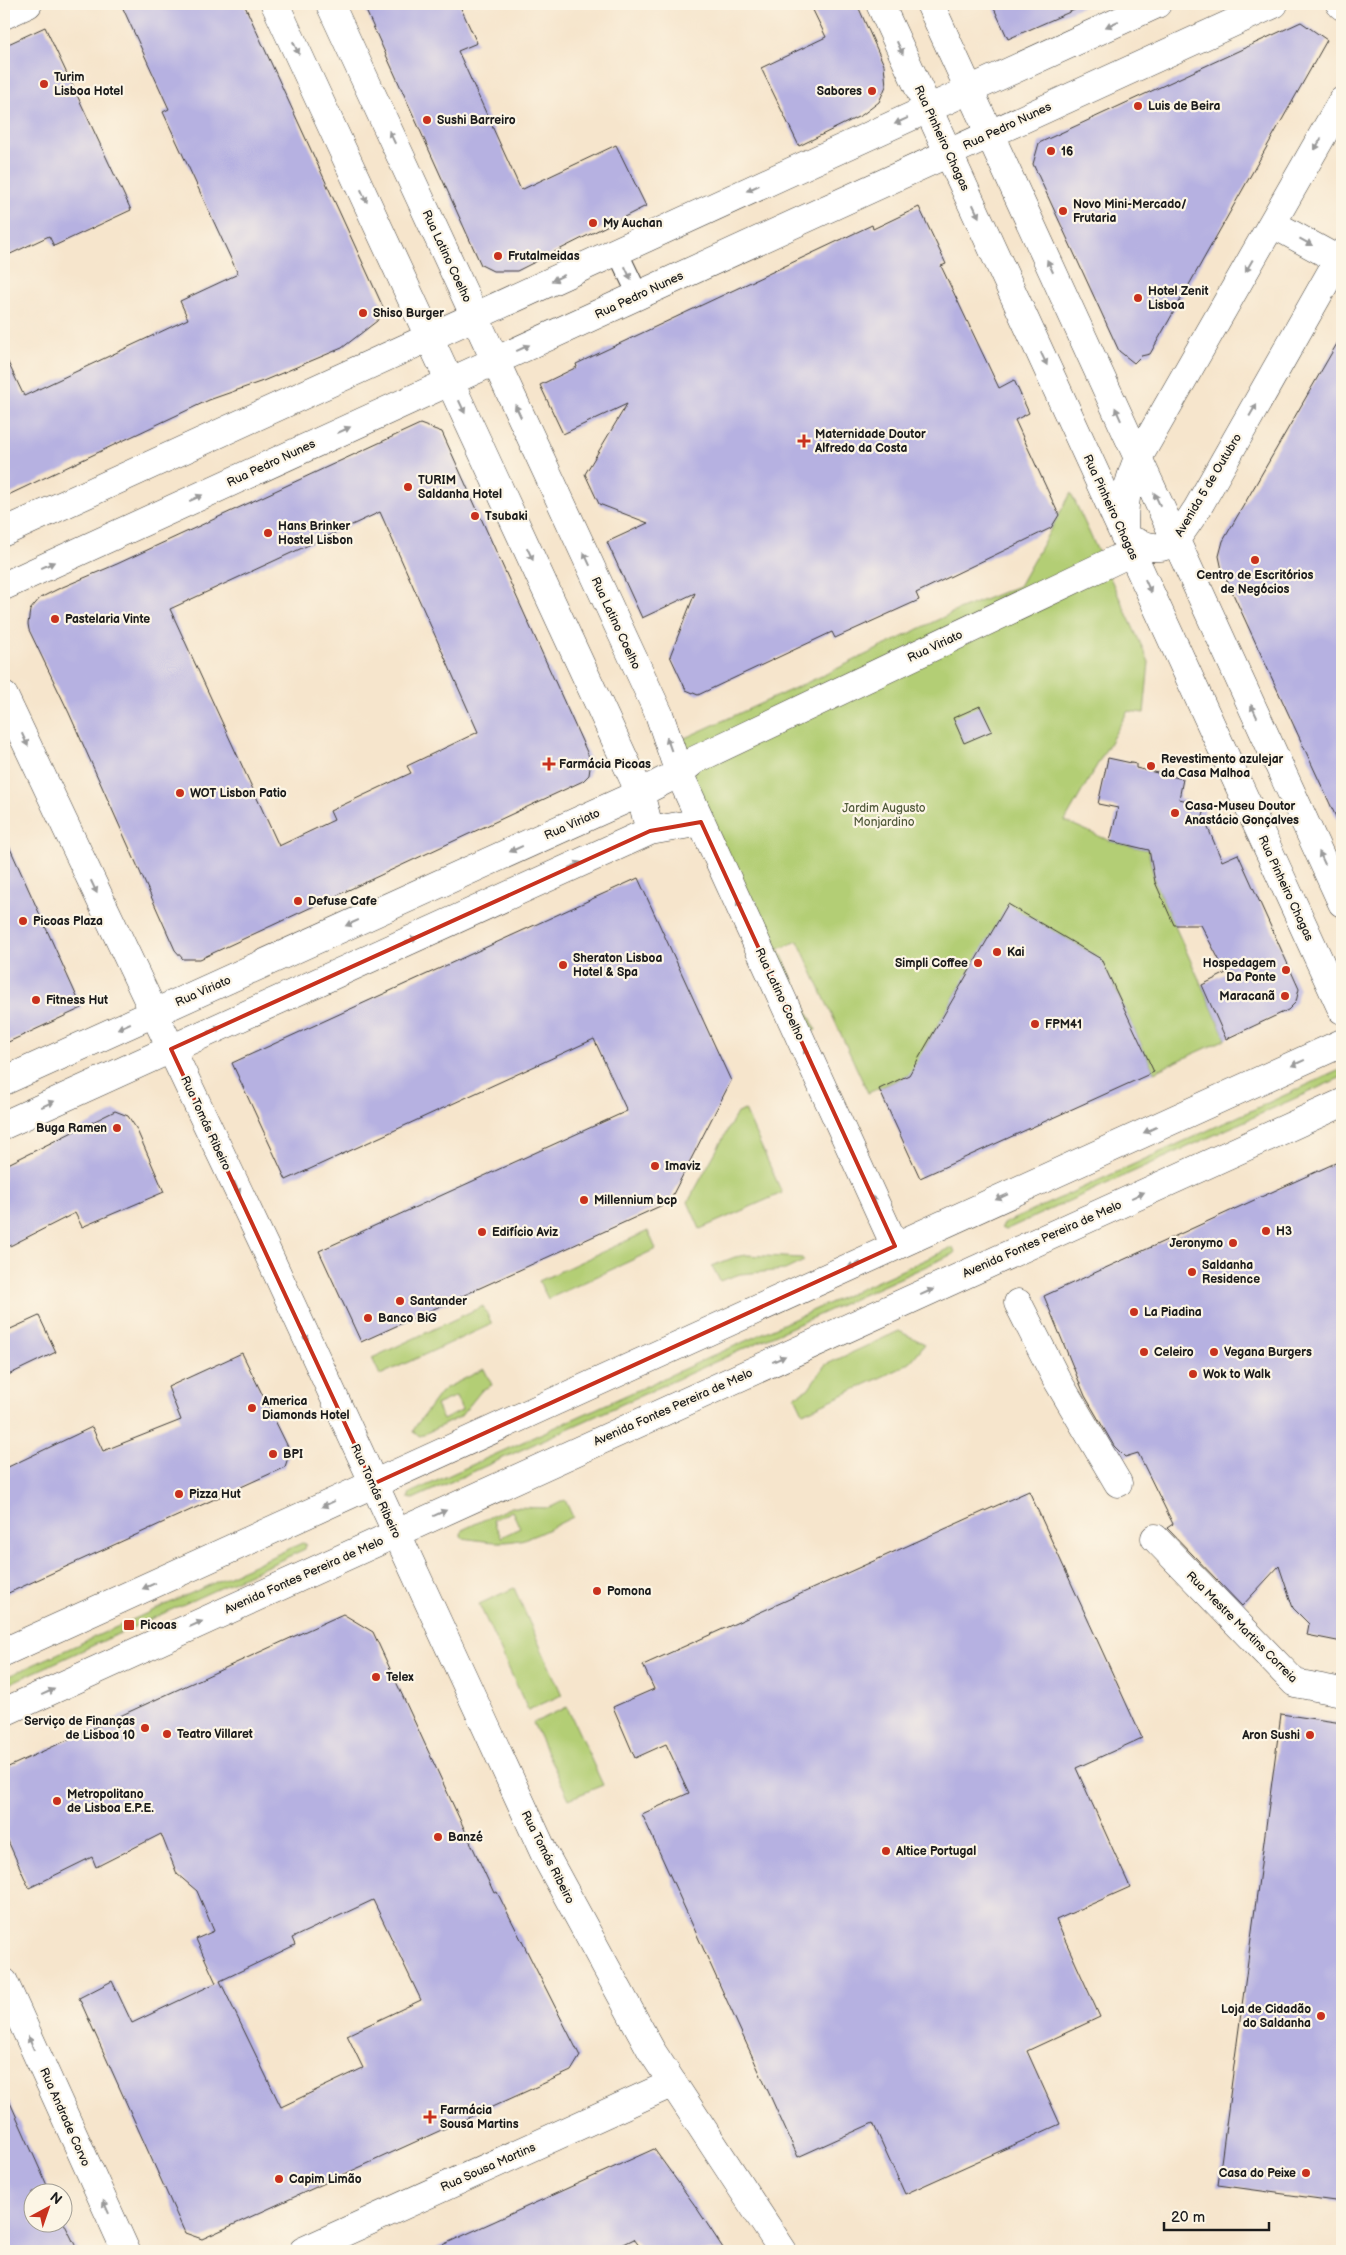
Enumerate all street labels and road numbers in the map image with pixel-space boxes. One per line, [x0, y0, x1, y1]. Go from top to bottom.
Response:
street label: Rua Pinheiro Chagas [911, 83, 973, 193]
street label: Rua Pedro Nunes [961, 99, 1054, 154]
street label: Rua Latino Coelho [419, 207, 475, 305]
street label: Rua Pedro Nunes [593, 268, 686, 323]
street label: Avenida 5 de Outubro [1172, 431, 1245, 539]
street label: Rua Pedro Nunes [225, 436, 318, 491]
street label: Rua Pinheiro Chagas [1080, 452, 1142, 562]
street label: Rua Latino Coelho [588, 574, 644, 672]
street label: Rua Viriato [905, 627, 965, 666]
street label: Rua Viriato [542, 805, 602, 843]
street label: Rua Pinheiro Chagas [1255, 833, 1317, 943]
street label: Rua Latino Coelho [752, 945, 808, 1043]
street label: Rua Viriato [173, 972, 233, 1010]
street label: Rua Tomás Ribeiro [177, 1074, 234, 1173]
street label: Avenida Fontes Pereira de Melo [960, 1197, 1124, 1281]
street label: Avenida Fontes Pereira de Melo [591, 1365, 755, 1449]
street label: Rua Tomás Ribeiro [347, 1442, 404, 1541]
street label: Avenida Fontes Pereira de Melo [222, 1533, 386, 1617]
street label: Rua Mestre Martins Correia [1183, 1569, 1301, 1686]
street label: Rua Tomás Ribeiro [518, 1808, 578, 1906]
street label: Rua Andrade Corvo [36, 2066, 93, 2169]
street label: Rua Sousa Martins [438, 2140, 538, 2195]

